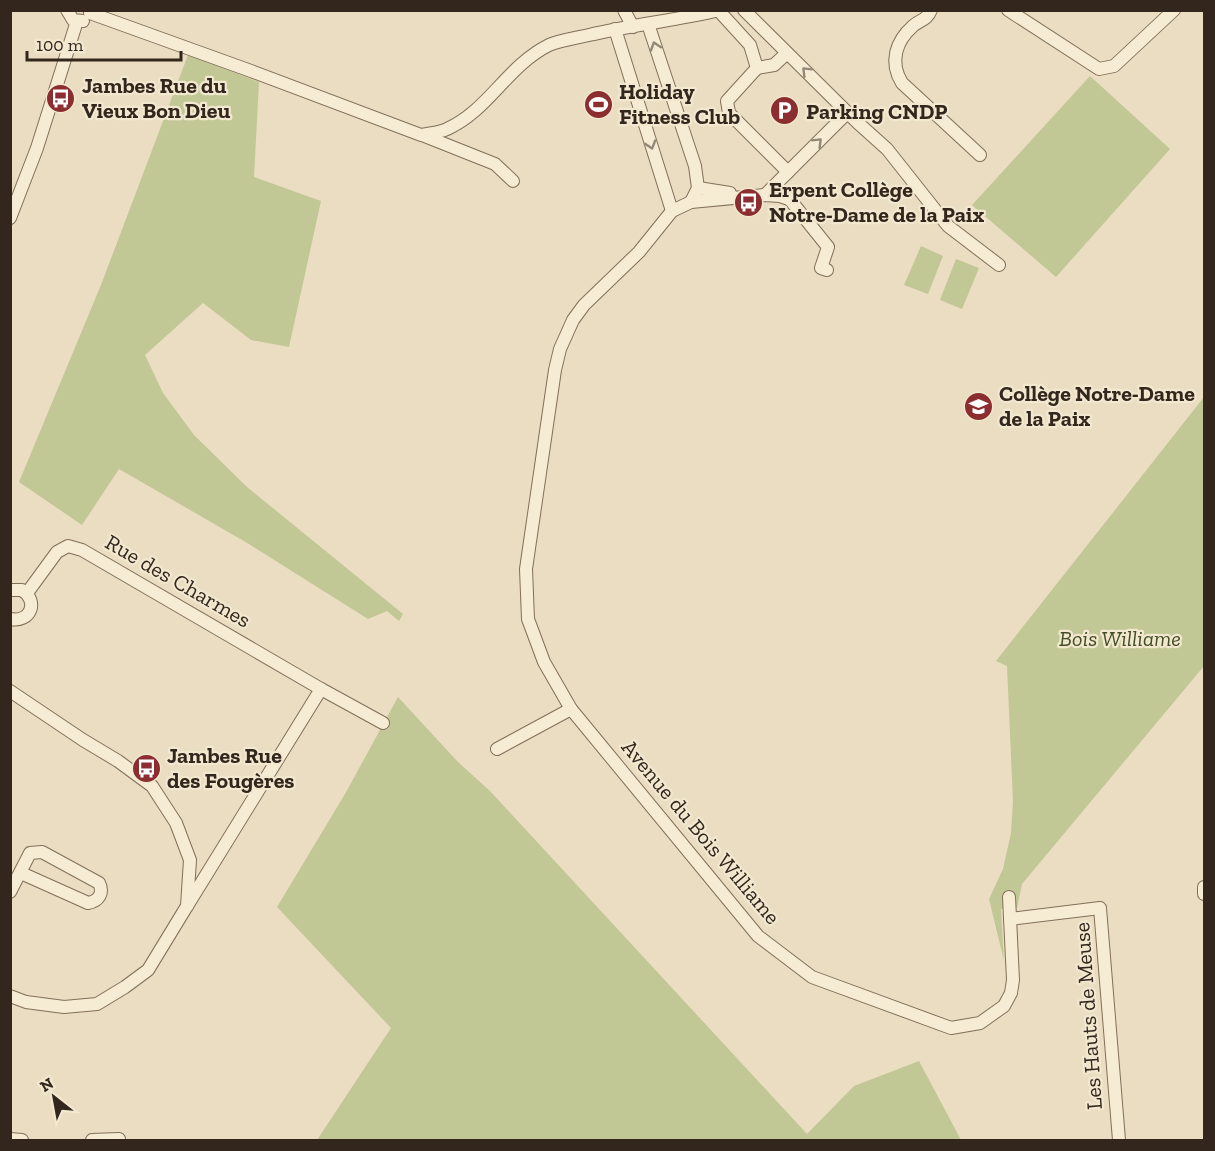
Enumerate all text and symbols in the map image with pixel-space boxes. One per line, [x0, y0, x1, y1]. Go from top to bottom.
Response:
scale bar [27, 24, 182, 62]
text: 100 m [36, 34, 84, 56]
one-way arrow [650, 42, 662, 52]
one-way arrow [802, 68, 813, 79]
place label: Jambes Rue du Vieux Bon Dieu [82, 72, 230, 124]
place label: Holiday Fitness Club [619, 78, 740, 130]
bus stop icon: Jambes Rue du Vieux Bon Dieu [45, 82, 77, 114]
sports icon: Holiday Fitness Club [582, 88, 614, 120]
parking icon: Parking CNDP [769, 95, 801, 127]
place label: Parking CNDP [806, 98, 947, 125]
one-way arrow [644, 139, 656, 150]
one-way arrow [810, 139, 821, 150]
place label: Erpent Collège Notre-Dame de la Paix [769, 176, 984, 228]
bus stop icon: Erpent Collège Notre-Dame de la Paix [732, 186, 764, 218]
place label: Collège Notre-Dame de la Paix [999, 380, 1195, 432]
school or university icon: Collège Notre-Dame de la Paix [962, 390, 994, 422]
street label: Rue des Charmes [100, 528, 256, 634]
park label: Bois Williame [1059, 625, 1181, 652]
street label: Avenue du Bois Williame [616, 734, 786, 930]
place label: Jambes Rue des Fougères [167, 742, 294, 794]
bus stop icon: Jambes Rue des Fougères [130, 752, 162, 784]
street label: Les Hauts de Meuse [1068, 921, 1108, 1111]
north arrow [24, 1067, 84, 1127]
text: N [36, 1073, 57, 1096]

